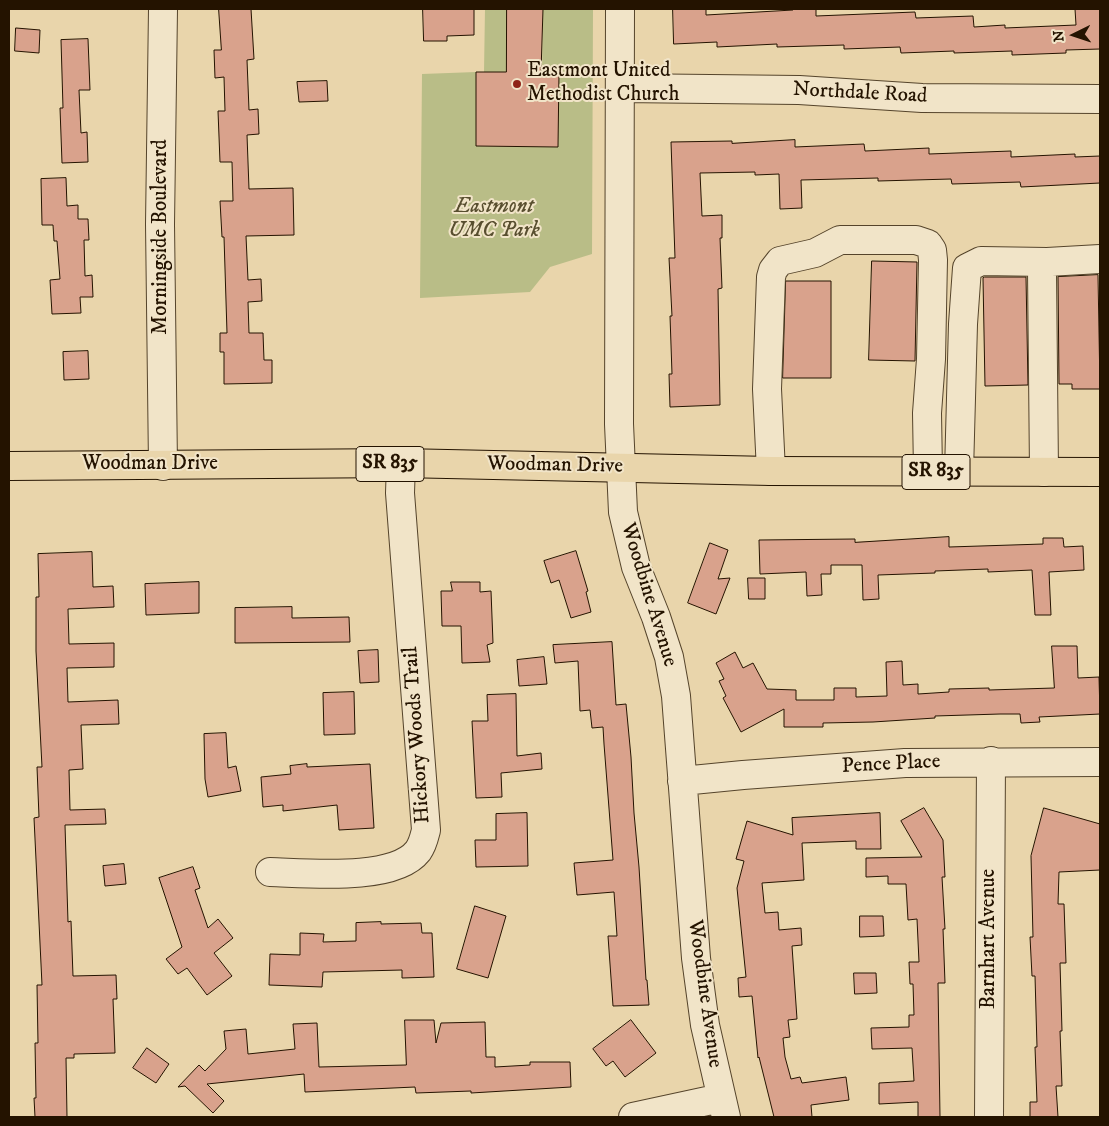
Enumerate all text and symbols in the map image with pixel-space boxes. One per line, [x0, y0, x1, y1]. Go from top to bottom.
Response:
north arrow [1049, 10, 1099, 60]
text: N [1050, 30, 1068, 42]
place label: Eastmont United Methodist Church [527, 59, 679, 109]
marker: Eastmont United Methodist Church [511, 78, 523, 90]
street label: Northdale Road [792, 78, 928, 110]
street label: Morningside Boulevard [149, 139, 175, 335]
park label: Eastmont UMC Park [448, 195, 540, 245]
road number: SR 835 [356, 446, 424, 482]
street label: Woodman Drive [82, 452, 218, 478]
street label: Woodman Drive [487, 452, 623, 480]
road number: SR 835 [902, 454, 970, 490]
street label: Woodbine Avenue [614, 520, 682, 670]
street label: Hickory Woods Trail [399, 646, 437, 824]
street label: Pence Place [841, 750, 941, 780]
street label: Barnhart Avenue [977, 869, 1003, 1009]
street label: Woodbine Avenue [681, 918, 727, 1070]

